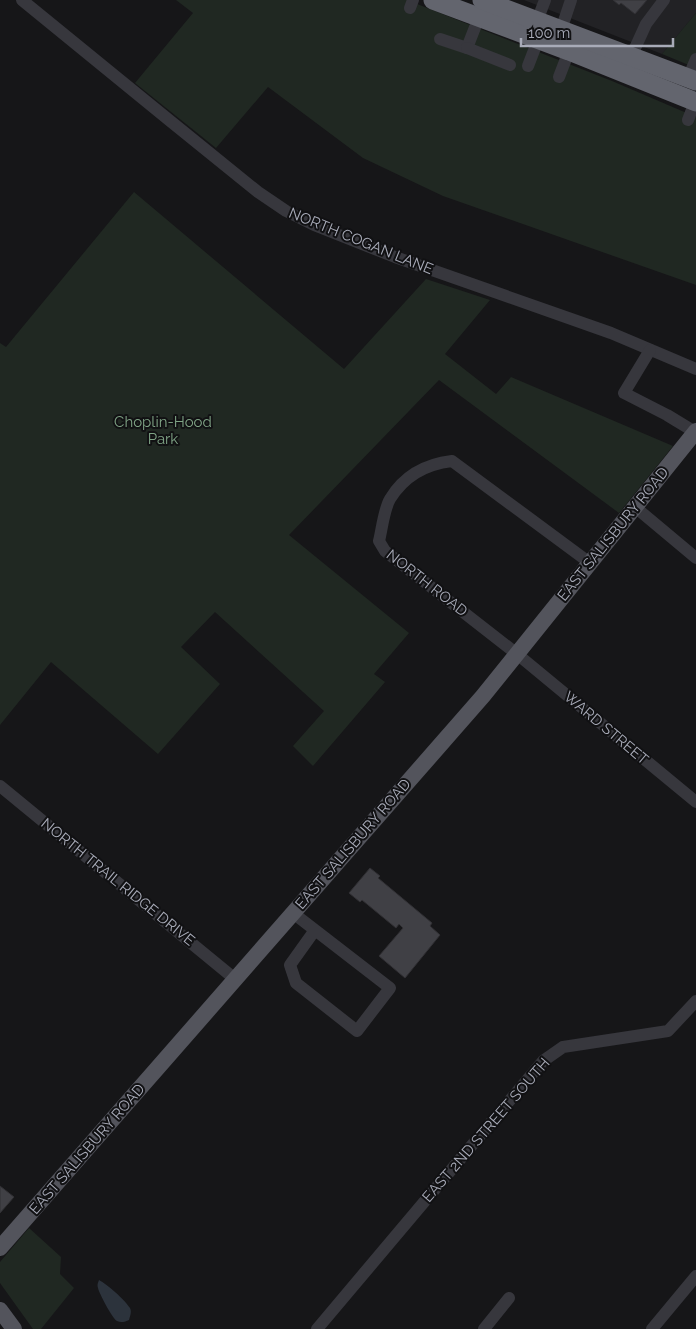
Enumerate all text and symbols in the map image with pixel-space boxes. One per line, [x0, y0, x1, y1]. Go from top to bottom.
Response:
scale bar [521, 15, 674, 47]
text: 100 m [528, 24, 570, 42]
street label: NORTH COGAN LANE [286, 204, 436, 278]
park label: Choplin-Hood Park [114, 413, 212, 448]
street label: EAST SALISBURY ROAD [554, 463, 673, 604]
street label: NORTH ROAD [383, 546, 471, 620]
street label: WARD STREET [560, 687, 652, 769]
street label: EAST SALISBURY ROAD [292, 775, 415, 913]
street label: NORTH TRAIL RIDGE DRIVE [38, 814, 198, 950]
street label: EAST 2ND STREET SOUTH [418, 1054, 554, 1206]
street label: EAST SALISBURY ROAD [26, 1080, 149, 1218]

